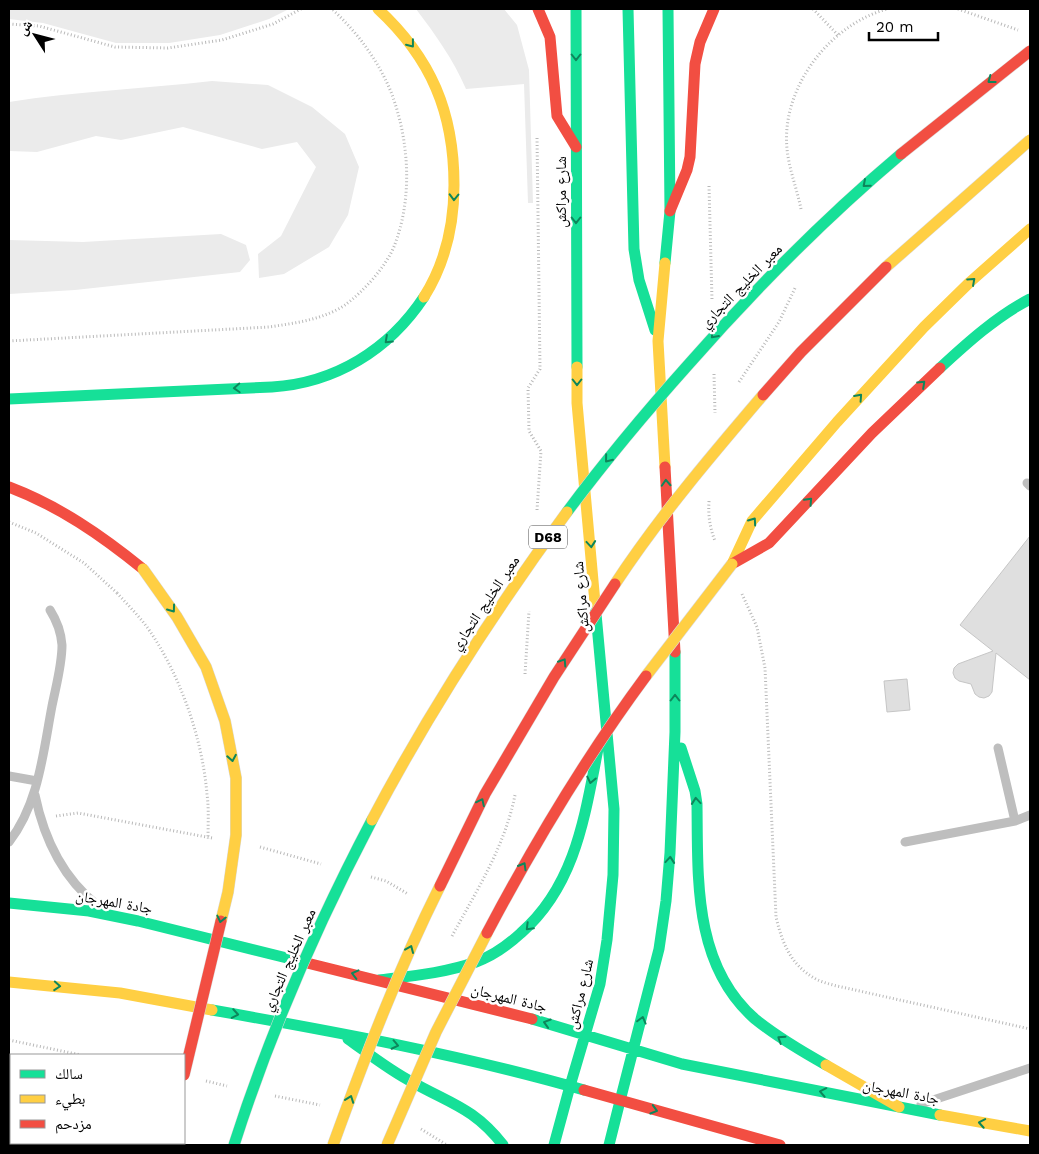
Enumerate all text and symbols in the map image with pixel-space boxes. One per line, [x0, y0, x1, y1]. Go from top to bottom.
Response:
north arrow [10, 10, 60, 60]
scale bar [869, 10, 938, 42]
text: ش [14, 17, 36, 39]
text: 20 m [876, 18, 914, 36]
one-way arrow [406, 38, 414, 47]
one-way arrow [571, 54, 581, 62]
one-way arrow [987, 74, 997, 83]
street label: شارع مراكش [552, 156, 571, 228]
one-way arrow [863, 178, 872, 187]
one-way arrow [449, 194, 459, 201]
one-way arrow [571, 216, 581, 224]
street label: معبر الخليج التجاري [696, 240, 788, 334]
one-way arrow [966, 278, 975, 287]
one-way arrow [711, 330, 720, 339]
one-way arrow [384, 334, 393, 343]
one-way arrow [572, 379, 582, 387]
one-way arrow [916, 381, 925, 390]
one-way arrow [233, 382, 241, 393]
one-way arrow [853, 393, 862, 402]
one-way arrow [605, 453, 614, 462]
one-way arrow [660, 479, 671, 487]
one-way arrow [803, 498, 812, 507]
one-way arrow [747, 517, 757, 526]
road number: D68 [529, 526, 567, 548]
one-way arrow [585, 541, 596, 549]
street label: معبر الخليج التجاري [447, 552, 526, 655]
street label: شارع مراكش [569, 560, 594, 633]
one-way arrow [166, 603, 174, 612]
one-way arrow [557, 659, 566, 668]
one-way arrow [670, 693, 680, 701]
one-way arrow [226, 754, 237, 763]
one-way arrow [586, 776, 597, 785]
one-way arrow [691, 796, 702, 804]
one-way arrow [474, 798, 485, 807]
one-way arrow [664, 856, 675, 864]
one-way arrow [517, 862, 527, 871]
street label: جادة المهرجان [74, 886, 154, 919]
street label: معبر الخليج التجاري [258, 906, 322, 1015]
one-way arrow [216, 914, 227, 923]
one-way arrow [526, 921, 535, 930]
one-way arrow [404, 945, 415, 954]
street label: شارع مراكش [563, 957, 598, 1031]
one-way arrow [352, 970, 360, 980]
one-way arrow [54, 980, 62, 991]
street label: جادة المهرجان [469, 980, 549, 1017]
one-way arrow [231, 1008, 239, 1018]
one-way arrow [636, 1015, 647, 1024]
one-way arrow [543, 1018, 551, 1028]
one-way arrow [777, 1036, 787, 1045]
one-way arrow [390, 1039, 399, 1050]
legend [10, 1054, 185, 1144]
text: سالك [55, 1065, 83, 1083]
street label: جادة المهرجان [861, 1076, 941, 1109]
one-way arrow [818, 1087, 827, 1098]
text: بطيء [55, 1090, 85, 1111]
one-way arrow [344, 1096, 354, 1104]
one-way arrow [649, 1104, 658, 1115]
text: مزدحم [55, 1115, 92, 1134]
one-way arrow [978, 1118, 987, 1128]

